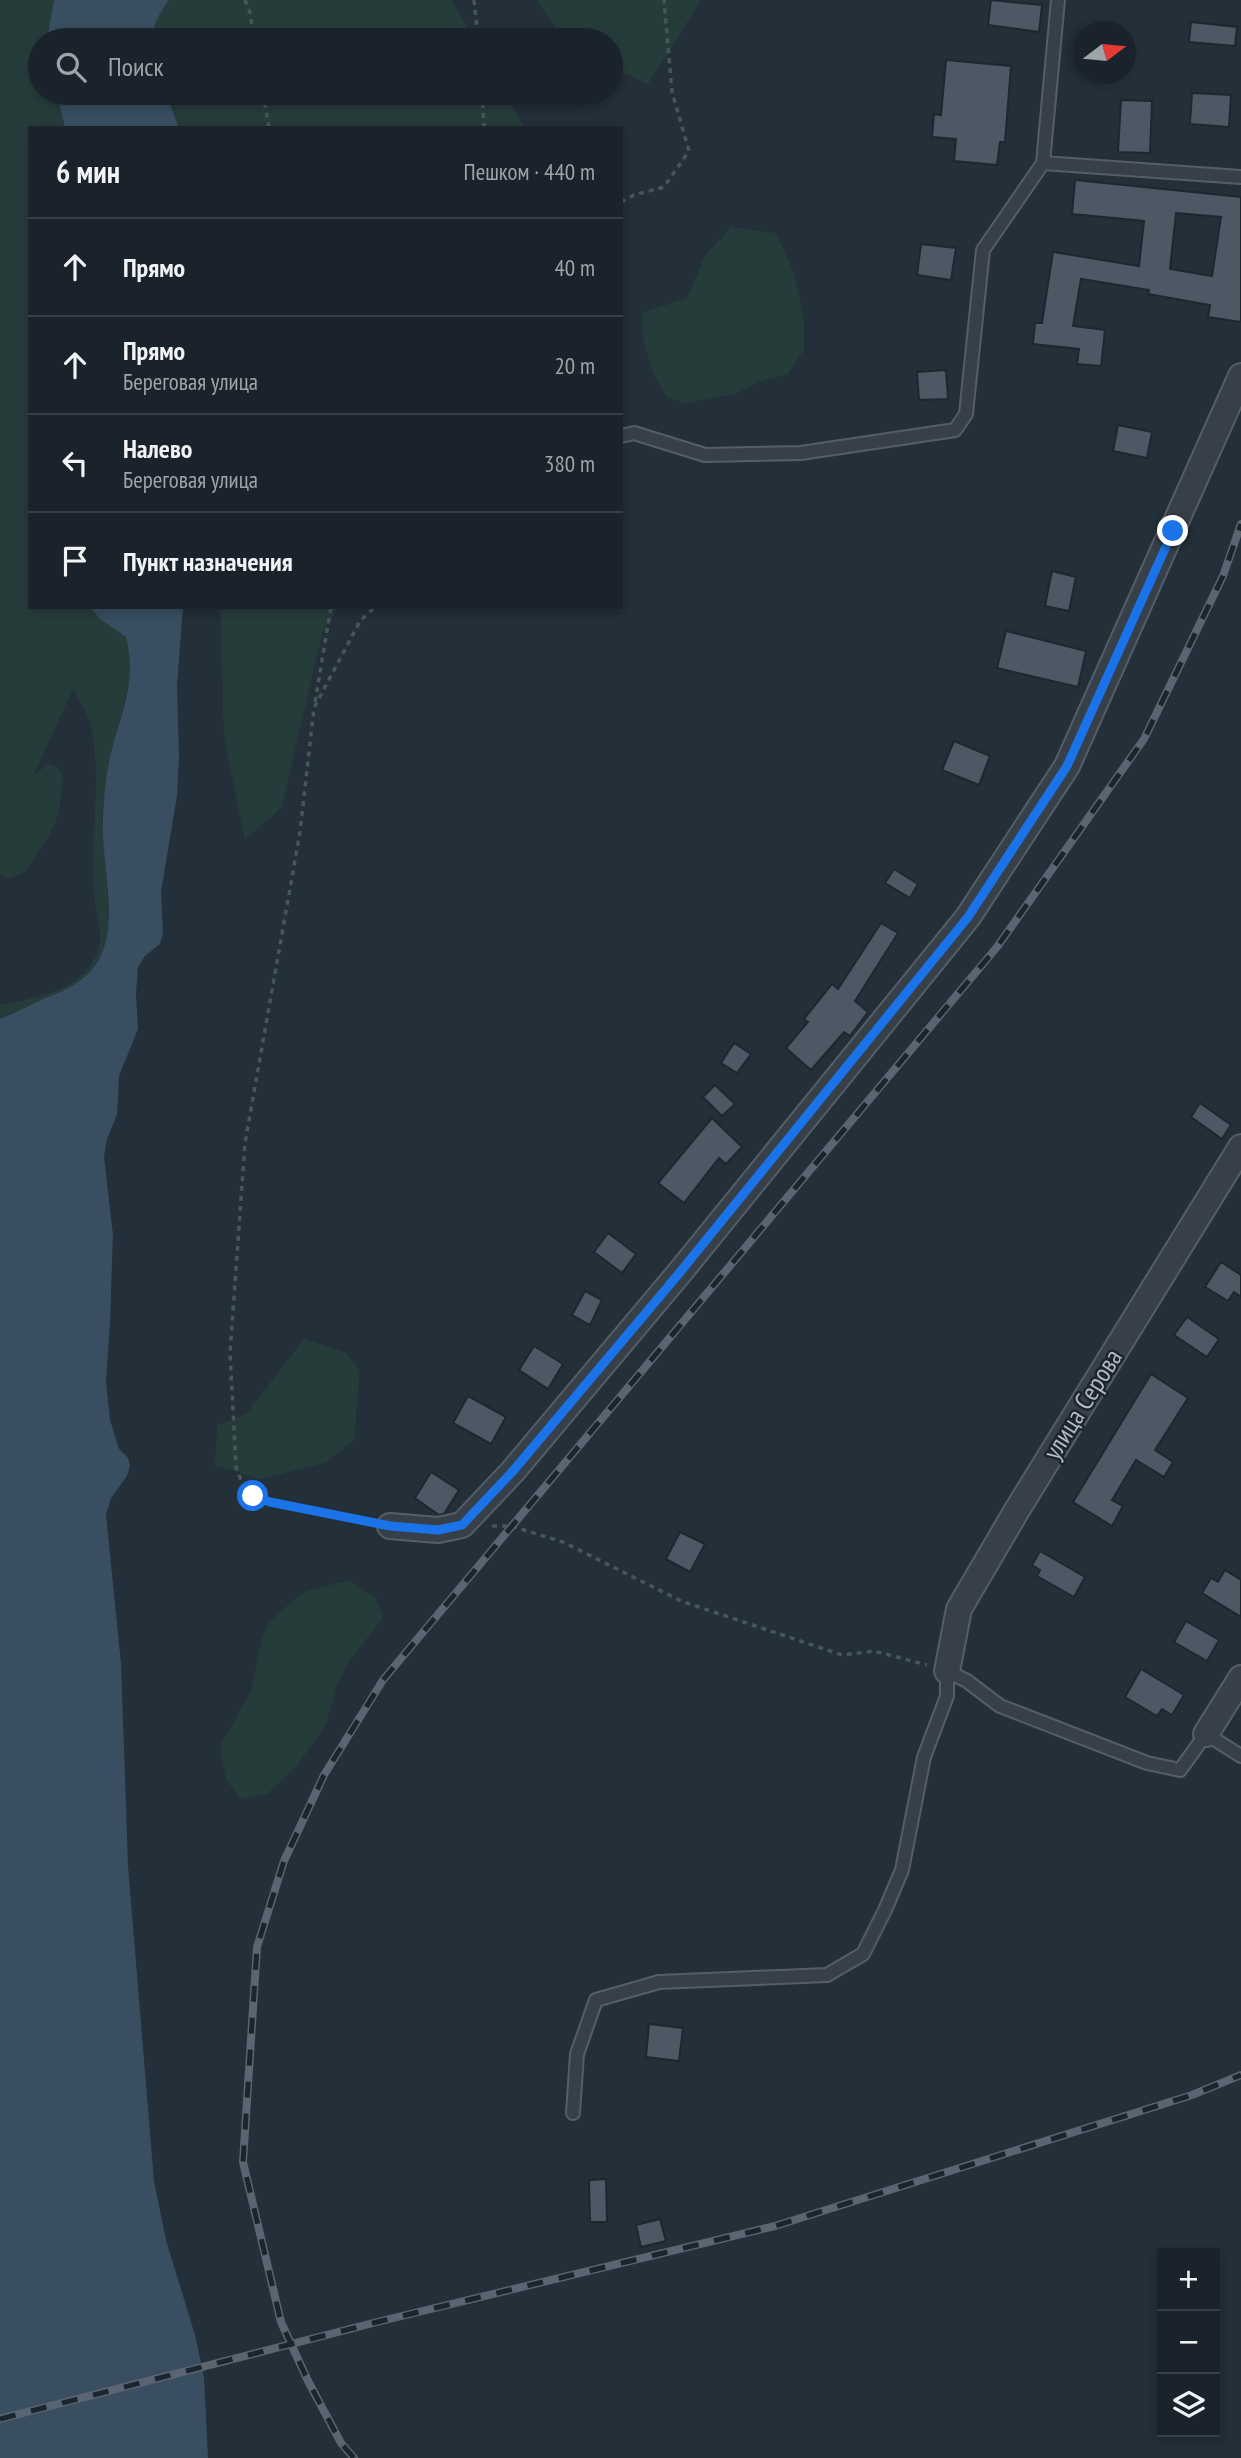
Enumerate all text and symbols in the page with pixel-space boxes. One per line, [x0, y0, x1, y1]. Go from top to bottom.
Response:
north arrow [1073, 21, 1136, 84]
search box [28, 28, 623, 105]
icon: search [52, 48, 90, 86]
text: Поиск [108, 50, 164, 83]
text: 6 мин [56, 152, 120, 191]
text: Пешком · 440 m [464, 157, 595, 186]
icon: ahead [56, 248, 94, 286]
text: Прямо [123, 251, 185, 284]
text: 40 m [554, 253, 595, 282]
text: Прямо [123, 334, 185, 367]
icon: ahead [56, 346, 94, 384]
text: 20 m [554, 351, 595, 380]
text: Береговая улица [123, 367, 258, 396]
text: Налево [123, 432, 192, 465]
icon: left [56, 444, 94, 482]
text: 380 m [544, 449, 595, 478]
text: Береговая улица [123, 465, 258, 494]
route end [1157, 515, 1188, 546]
icon: arrive [56, 542, 94, 580]
text: Пункт назначения [123, 545, 293, 578]
street label: улица Серова [1035, 1343, 1129, 1465]
route start [237, 1480, 268, 1511]
map controls [1157, 2248, 1220, 2437]
button: + [1157, 2248, 1220, 2311]
button: − [1157, 2311, 1220, 2374]
button: layers [1157, 2374, 1220, 2437]

